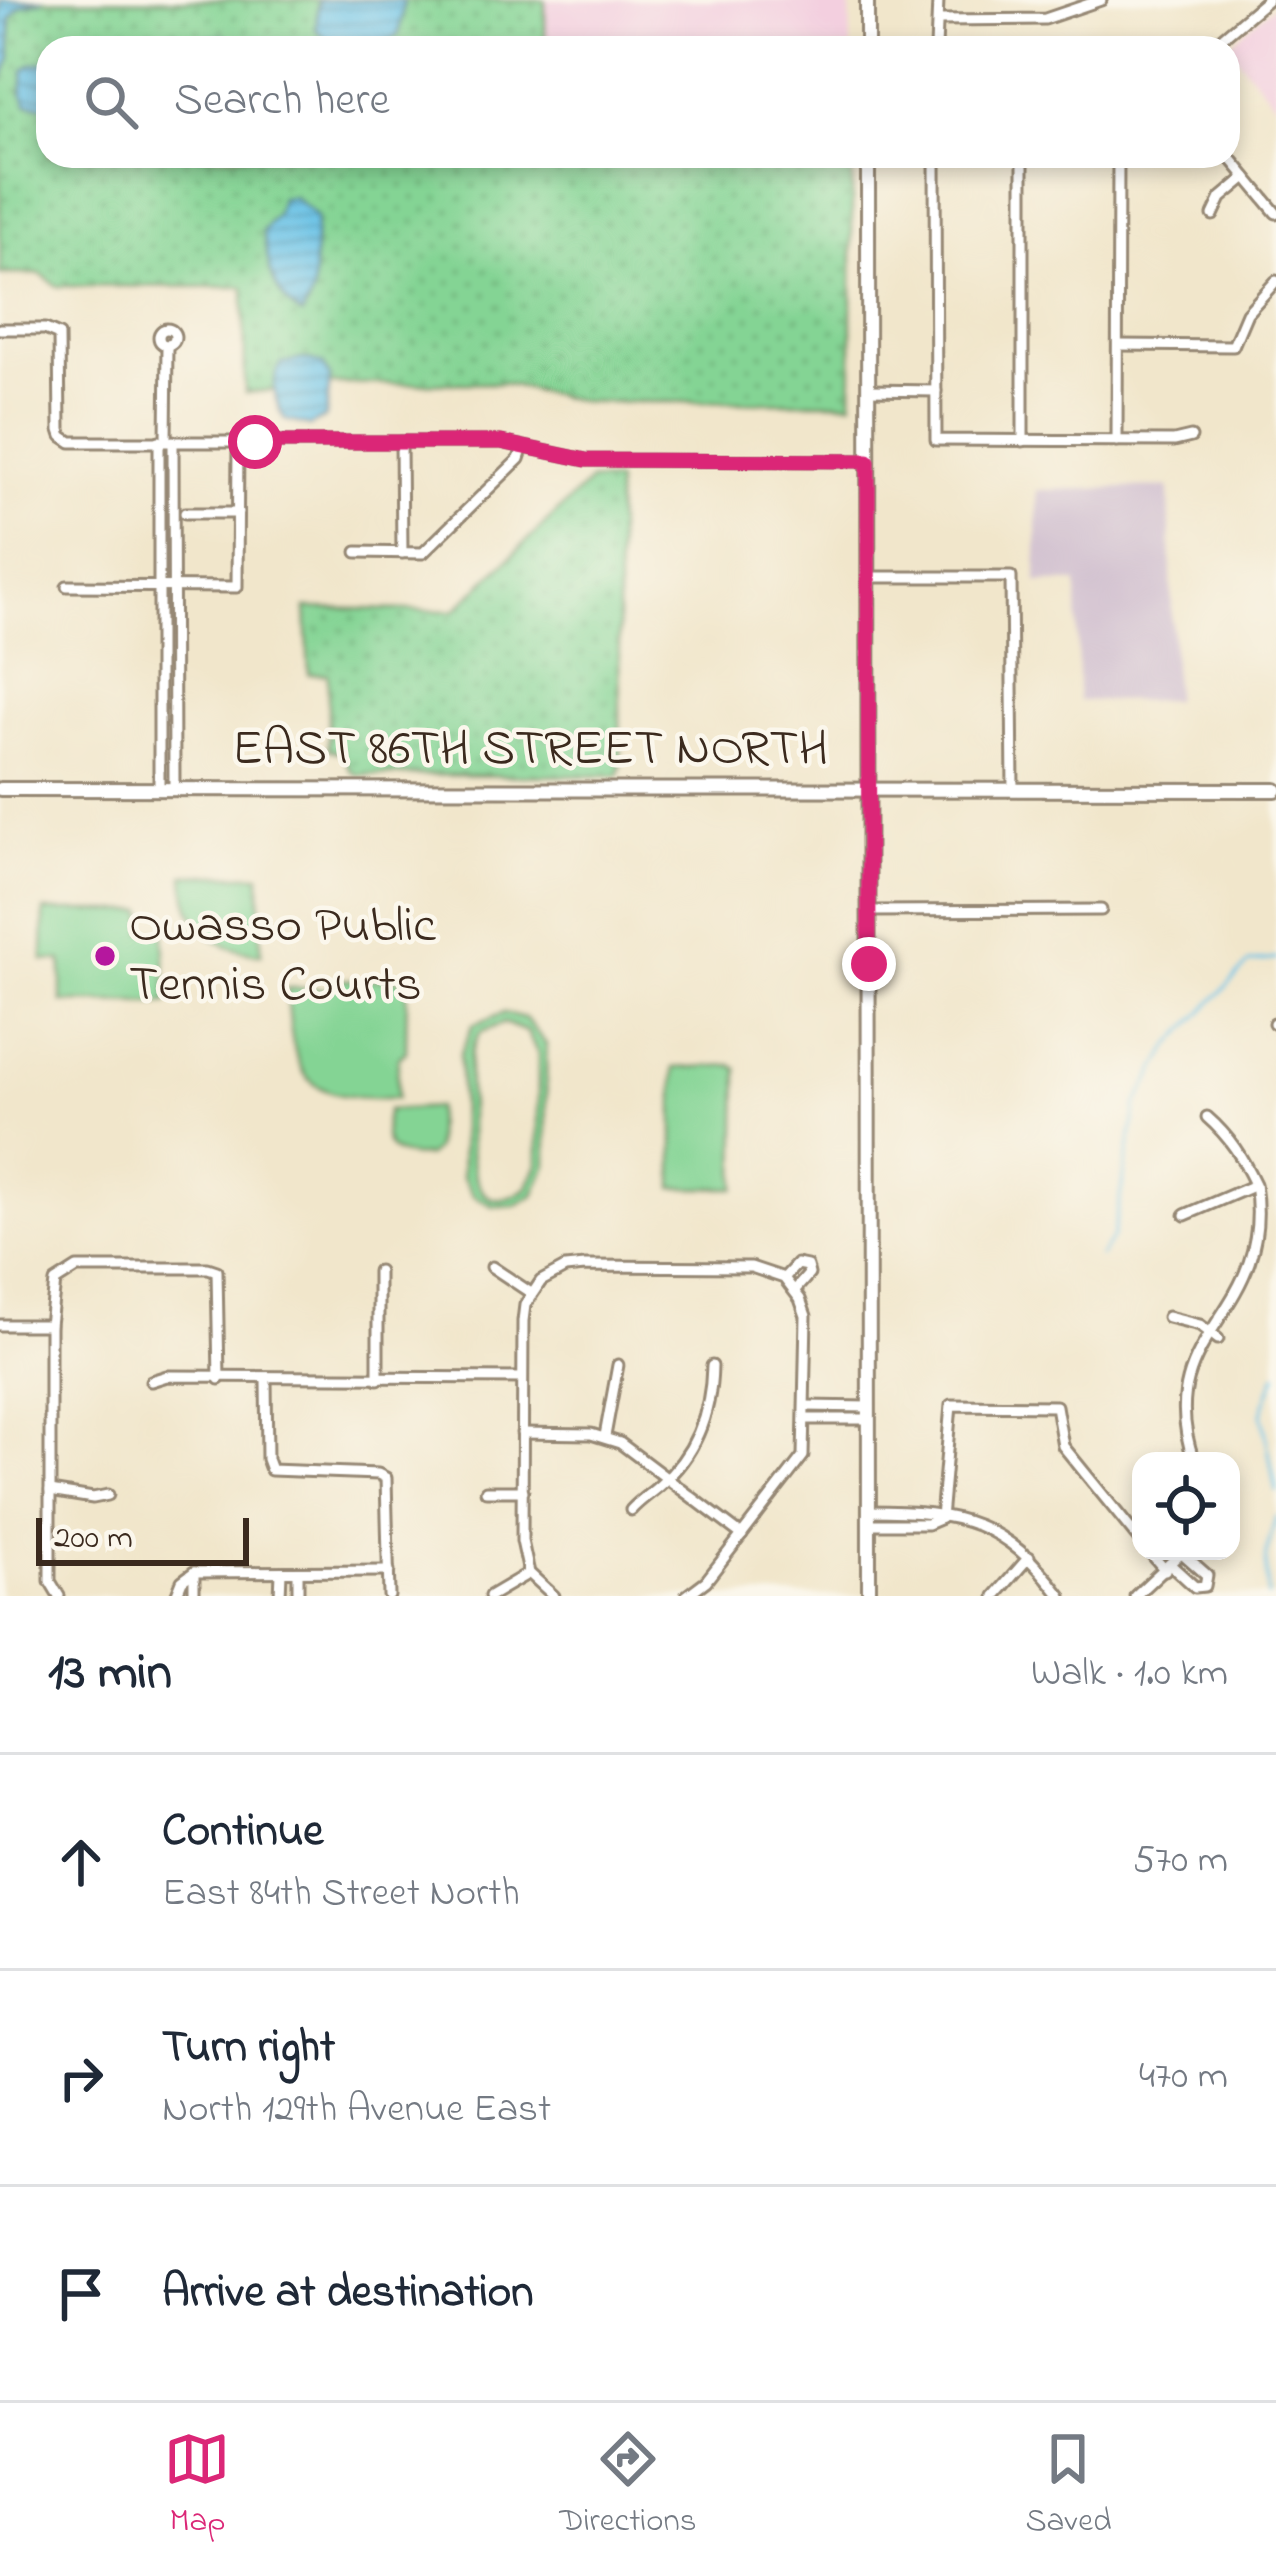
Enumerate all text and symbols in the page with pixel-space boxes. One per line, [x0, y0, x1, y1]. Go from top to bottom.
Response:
search box [36, 36, 1240, 168]
icon: search [78, 69, 144, 135]
text: Search here [174, 69, 390, 135]
route start [228, 415, 282, 469]
street label: EAST 86TH STREET NORTH [232, 713, 828, 788]
place label: Owasso Public Tennis Courts [129, 890, 436, 1024]
route end [842, 937, 896, 991]
marker: Owasso Public Tennis Courts [92, 943, 118, 969]
map controls [1132, 1452, 1240, 1560]
button: locate [1132, 1452, 1240, 1560]
scale bar [36, 1512, 249, 1565]
text: 200 m [54, 1515, 133, 1563]
text: 13 min [48, 1637, 172, 1712]
text: Walk · 1.0 km [1031, 1646, 1228, 1703]
text: Continue [162, 1800, 323, 1866]
icon: ahead [48, 1829, 114, 1895]
text: 570 m [1133, 1833, 1228, 1890]
text: East 84th Street North [162, 1866, 520, 1923]
text: Turn right [162, 2016, 335, 2082]
icon: right [48, 2045, 114, 2111]
text: 470 m [1139, 2049, 1228, 2106]
text: North 129th Avenue East [162, 2082, 551, 2139]
icon: arrive [48, 2261, 114, 2327]
text: Arrive at destination [162, 2261, 533, 2327]
tab: Map [164, 2426, 230, 2546]
tab: Directions [559, 2426, 697, 2546]
tab: Saved [1025, 2426, 1112, 2546]

